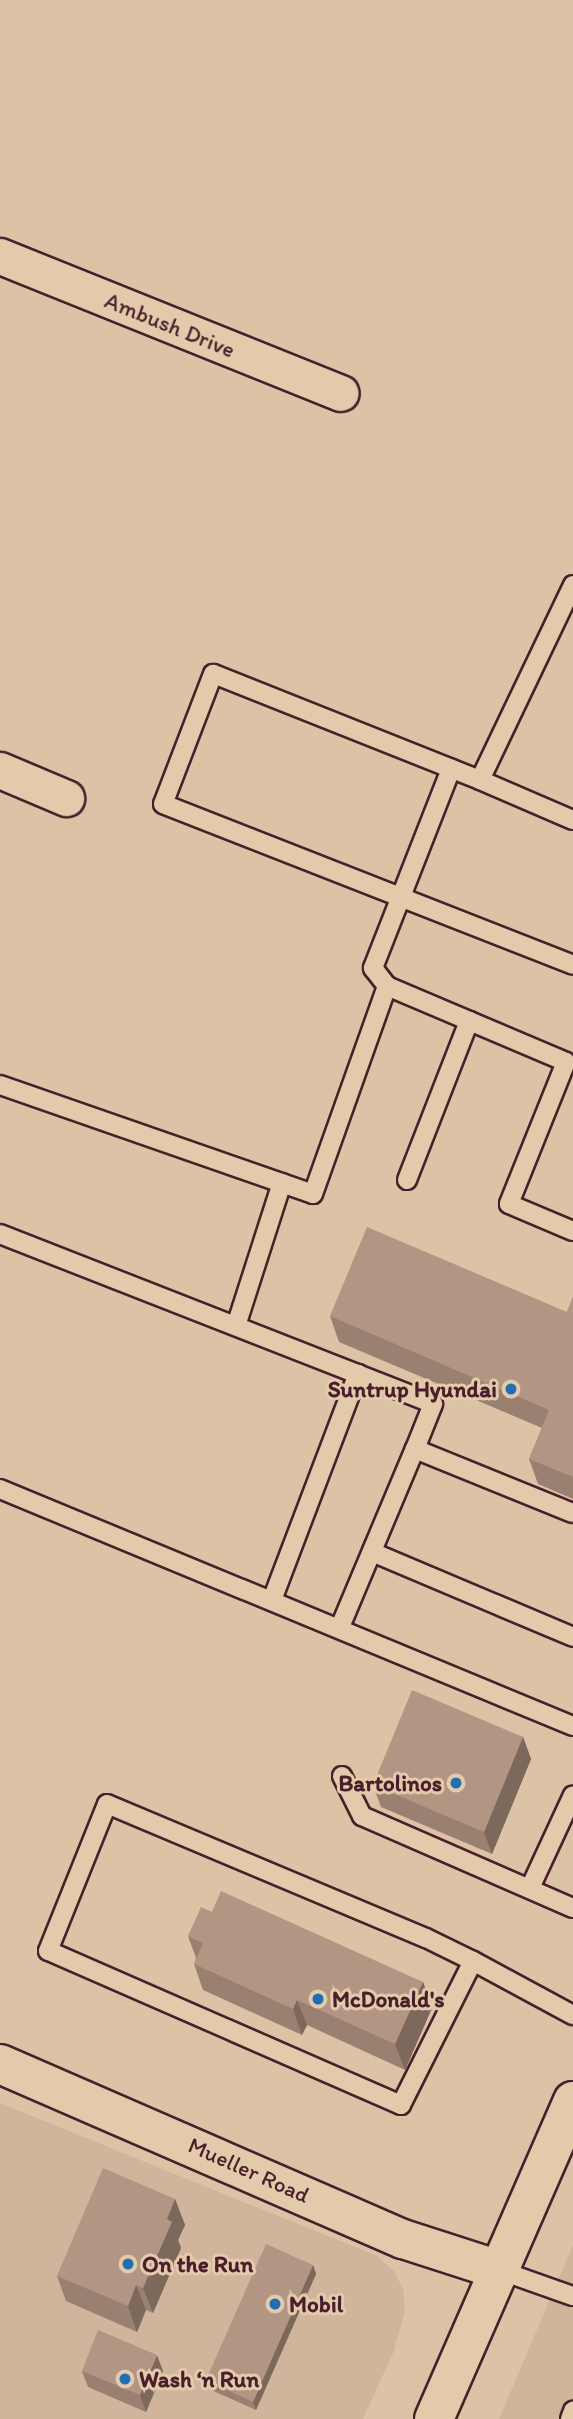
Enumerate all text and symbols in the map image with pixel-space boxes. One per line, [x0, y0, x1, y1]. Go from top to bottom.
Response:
street label: Ambush Drive [101, 286, 239, 364]
place label: Suntrup Hyundai [329, 1375, 497, 1403]
marker: Suntrup Hyundai [503, 1381, 519, 1397]
place label: Bartolinos [339, 1769, 442, 1797]
marker: Bartolinos [448, 1775, 464, 1791]
place label: McDonald's [332, 1985, 445, 2013]
marker: McDonald's [310, 1991, 326, 2007]
street label: Mueller Road [184, 2131, 314, 2209]
place label: On the Run [142, 2250, 253, 2278]
marker: On the Run [120, 2256, 136, 2272]
place label: Mobil [289, 2290, 343, 2318]
marker: Mobil [267, 2296, 283, 2312]
place label: Wash ‘n Run [139, 2365, 259, 2393]
marker: Wash ‘n Run [117, 2371, 133, 2387]

